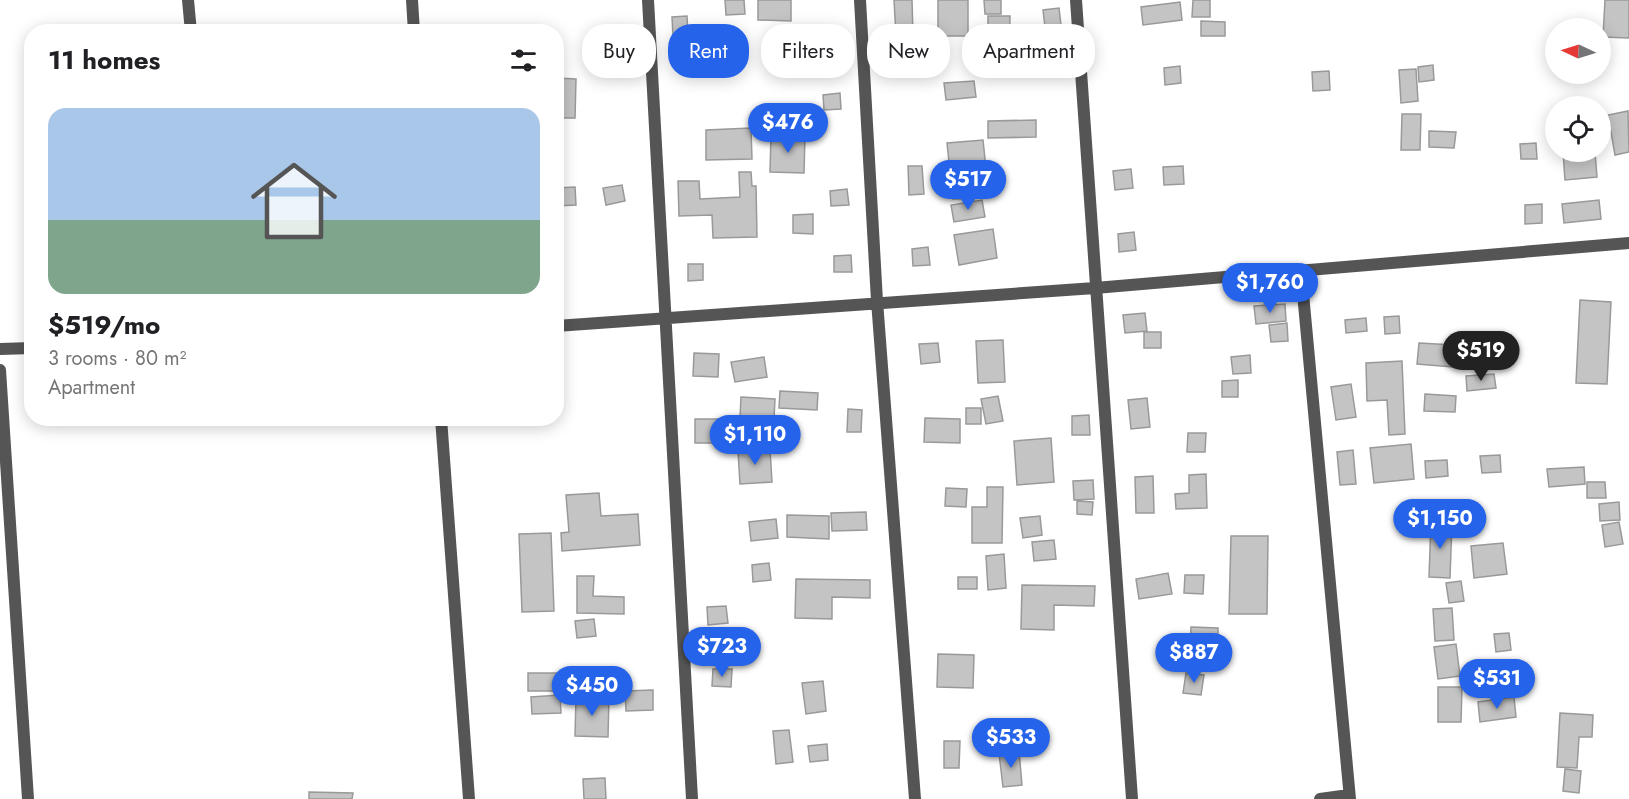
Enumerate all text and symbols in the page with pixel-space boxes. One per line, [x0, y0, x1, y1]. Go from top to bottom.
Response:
north arrow [1545, 18, 1611, 84]
map controls [1545, 18, 1611, 162]
chip: Buy [582, 24, 656, 78]
chip: Rent [668, 24, 749, 78]
chip: Filters [761, 24, 855, 78]
chip: New [867, 24, 950, 78]
chip: Apartment [962, 24, 1095, 78]
text: 11 homes [48, 41, 160, 79]
icon: filters [507, 44, 540, 77]
button: locate [1545, 96, 1611, 162]
pin: $476 [752, 103, 824, 154]
text: $476 [762, 108, 814, 137]
icon: home [240, 147, 348, 255]
pin: $517 [932, 160, 1004, 211]
text: $517 [944, 165, 992, 194]
pin: $1,760 [1221, 263, 1319, 314]
text: $1,760 [1236, 268, 1304, 297]
text: $519/mo [48, 306, 160, 344]
pin: $519 [1445, 331, 1517, 382]
text: $519 [1457, 336, 1505, 365]
text: 3 rooms · 80 m² [48, 344, 186, 373]
text: Apartment [48, 373, 135, 402]
pin: $1,110 [706, 415, 804, 466]
text: $1,110 [724, 420, 786, 449]
pin: $1,150 [1391, 499, 1489, 550]
text: $1,150 [1407, 504, 1473, 533]
pin: $723 [686, 627, 758, 678]
text: $723 [697, 632, 747, 661]
pin: $887 [1158, 633, 1230, 684]
text: $887 [1169, 638, 1219, 667]
pin: $531 [1461, 659, 1533, 710]
text: $531 [1473, 664, 1521, 693]
pin: $450 [556, 666, 628, 717]
text: $450 [566, 671, 618, 700]
pin: $533 [975, 718, 1047, 769]
text: $533 [986, 723, 1036, 752]

